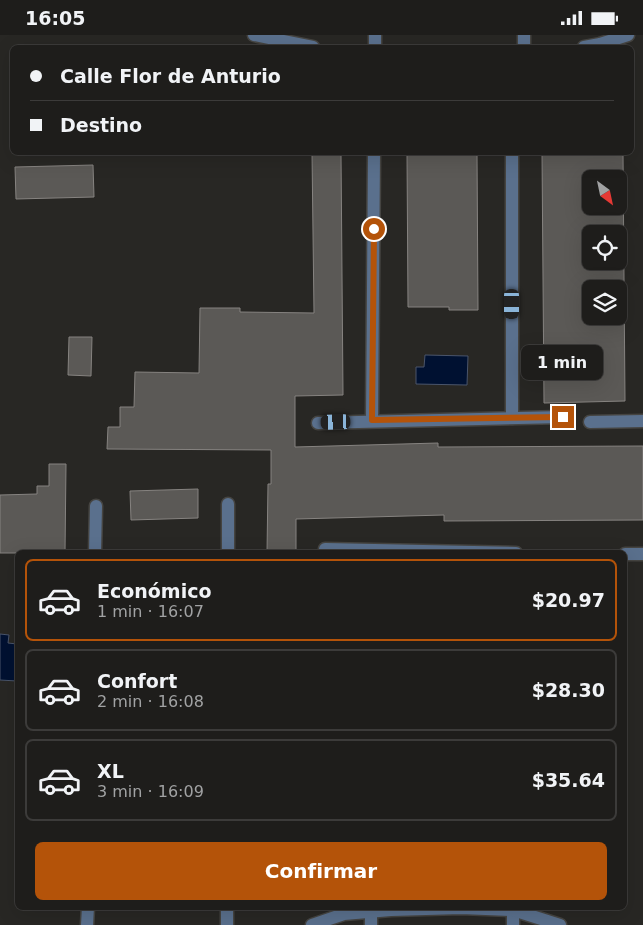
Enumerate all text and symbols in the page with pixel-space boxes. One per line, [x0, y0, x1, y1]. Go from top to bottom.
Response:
text: 16:05 [25, 7, 85, 29]
text: Calle Flor de Anturio [60, 65, 281, 87]
text: Destino [60, 114, 142, 136]
north arrow [582, 170, 628, 215]
map controls [582, 170, 627, 325]
route start [363, 218, 385, 240]
button: locate [582, 225, 627, 270]
button: layers [582, 280, 627, 325]
car [504, 289, 519, 319]
callout: 1 min [522, 345, 604, 379]
text: 1 min [537, 353, 587, 372]
route end [552, 406, 574, 428]
car [320, 414, 351, 430]
icon: car [37, 578, 82, 623]
text: Económico [97, 580, 212, 602]
text: $20.97 [532, 589, 605, 611]
text: 1 min · 16:07 [97, 602, 204, 621]
icon: car [37, 668, 82, 713]
text: Confort [97, 670, 177, 692]
text: $28.30 [532, 679, 605, 701]
text: 2 min · 16:08 [97, 692, 204, 711]
icon: car [37, 758, 82, 803]
text: XL [97, 760, 124, 782]
text: $35.64 [532, 769, 605, 791]
text: 3 min · 16:09 [97, 782, 204, 801]
button: Confirmar [35, 842, 607, 900]

